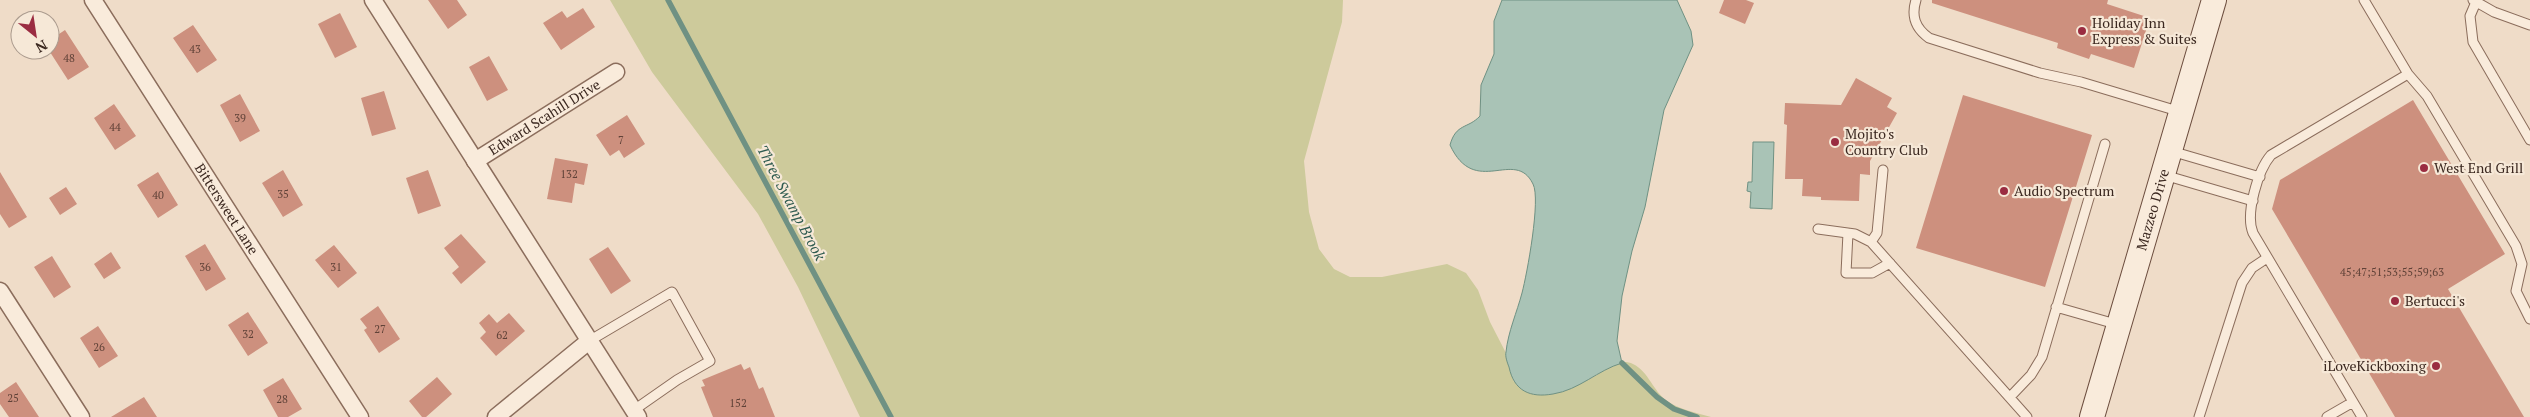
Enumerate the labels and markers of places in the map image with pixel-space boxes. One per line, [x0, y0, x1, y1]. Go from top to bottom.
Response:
place label: Holiday Inn Express & Suites [2092, 13, 2197, 48]
marker: Holiday Inn Express & Suites [2076, 25, 2088, 37]
place label: Mojito's Country Club [1845, 124, 1928, 159]
marker: Mojito's Country Club [1829, 136, 1841, 148]
place label: West End Grill [2434, 158, 2523, 177]
marker: West End Grill [2418, 162, 2430, 174]
place label: Audio Spectrum [2014, 181, 2114, 200]
marker: Audio Spectrum [1998, 185, 2010, 197]
place label: Bertucci's [2405, 291, 2465, 310]
marker: Bertucci's [2389, 295, 2401, 307]
place label: iLoveKickboxing [2323, 356, 2427, 375]
marker: iLoveKickboxing [2430, 360, 2442, 372]

